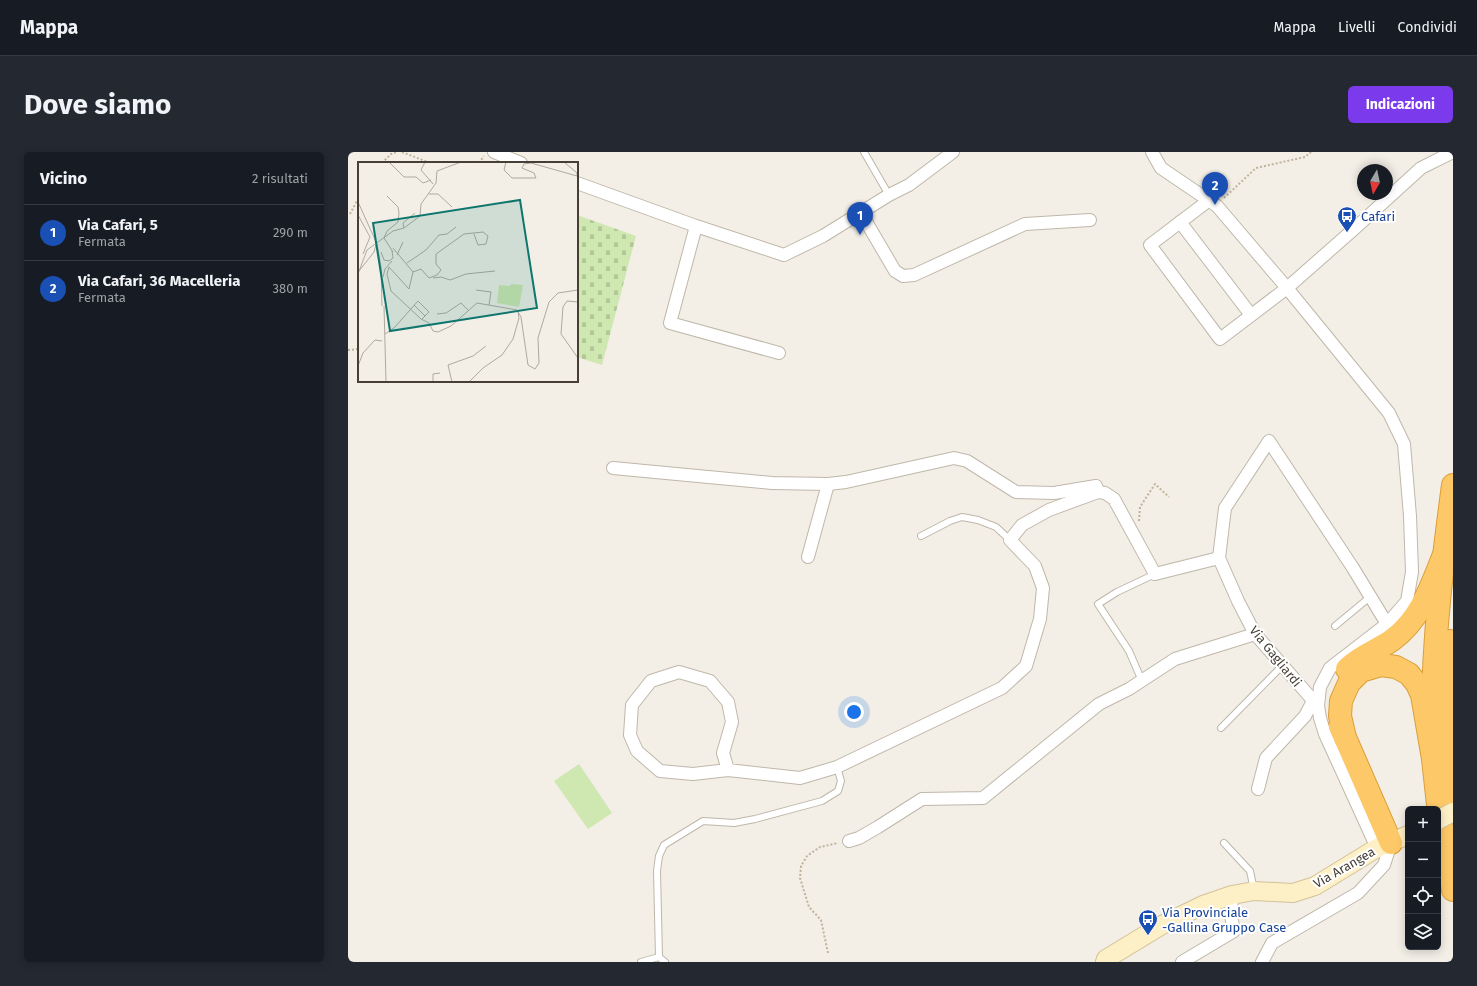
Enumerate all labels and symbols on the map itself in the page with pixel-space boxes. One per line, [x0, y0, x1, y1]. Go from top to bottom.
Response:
inset map [358, 162, 578, 382]
north arrow [1357, 164, 1393, 200]
pin: 2 [1202, 172, 1228, 205]
pin: 1 [847, 202, 873, 235]
bus stop icon: Cafari [1336, 205, 1358, 233]
place label: Cafari [1361, 209, 1395, 224]
street label: Via Gagliardi [1247, 623, 1305, 690]
your location [844, 702, 864, 722]
street label: Via Arangea [1311, 844, 1378, 891]
place label: Via Provinciale -Gallina Gruppo Case [1162, 905, 1286, 935]
bus stop icon: Via Provinciale -Gallina Gruppo Case [1137, 908, 1159, 936]

